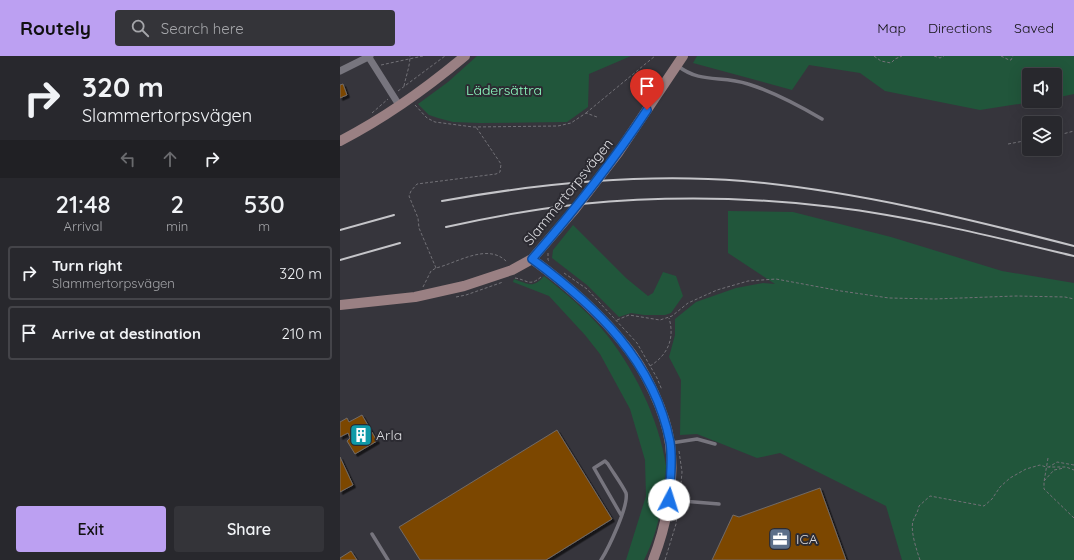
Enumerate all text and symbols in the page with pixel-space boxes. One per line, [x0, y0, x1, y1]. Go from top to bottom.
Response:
search box [115, 10, 395, 46]
text: Routely [20, 16, 91, 40]
icon: search [129, 17, 151, 39]
text: Search here [161, 19, 244, 38]
text: Map [877, 19, 906, 37]
text: Directions [928, 19, 992, 37]
text: Saved [1014, 19, 1054, 37]
map controls [1022, 68, 1062, 156]
button: sound [1022, 68, 1062, 108]
text: 320 m [82, 69, 164, 104]
pin [630, 69, 664, 110]
icon: right [16, 72, 68, 124]
icon: arrive [636, 75, 658, 97]
park label: Lädersättra [466, 81, 542, 99]
text: Slammertorpsvägen [82, 104, 252, 127]
button: layers [1022, 116, 1062, 156]
street label: Slammertorpsvägen [519, 135, 617, 249]
icon: left [117, 148, 139, 170]
icon: ahead [159, 148, 181, 170]
icon: right [201, 148, 223, 170]
text: 21:48 [55, 189, 111, 219]
text: 2 [170, 189, 184, 219]
text: 530 [244, 189, 285, 219]
text: Arrival [64, 218, 103, 234]
text: min [166, 218, 188, 234]
text: m [258, 218, 270, 234]
text: Turn right [52, 256, 123, 275]
icon: right [18, 262, 40, 284]
text: 320 m [279, 264, 322, 283]
text: Slammertorpsvägen [52, 275, 175, 291]
icon: arrive [18, 322, 40, 344]
text: Arrive at destination [52, 324, 201, 343]
text: 210 m [281, 324, 322, 343]
building icon: Arla [348, 422, 374, 448]
place label: Arla [376, 426, 402, 444]
position arrow [648, 479, 690, 521]
button: Exit [16, 506, 166, 552]
button: Share [174, 506, 324, 552]
office icon: ICA [767, 526, 793, 552]
place label: ICA [796, 530, 818, 548]

